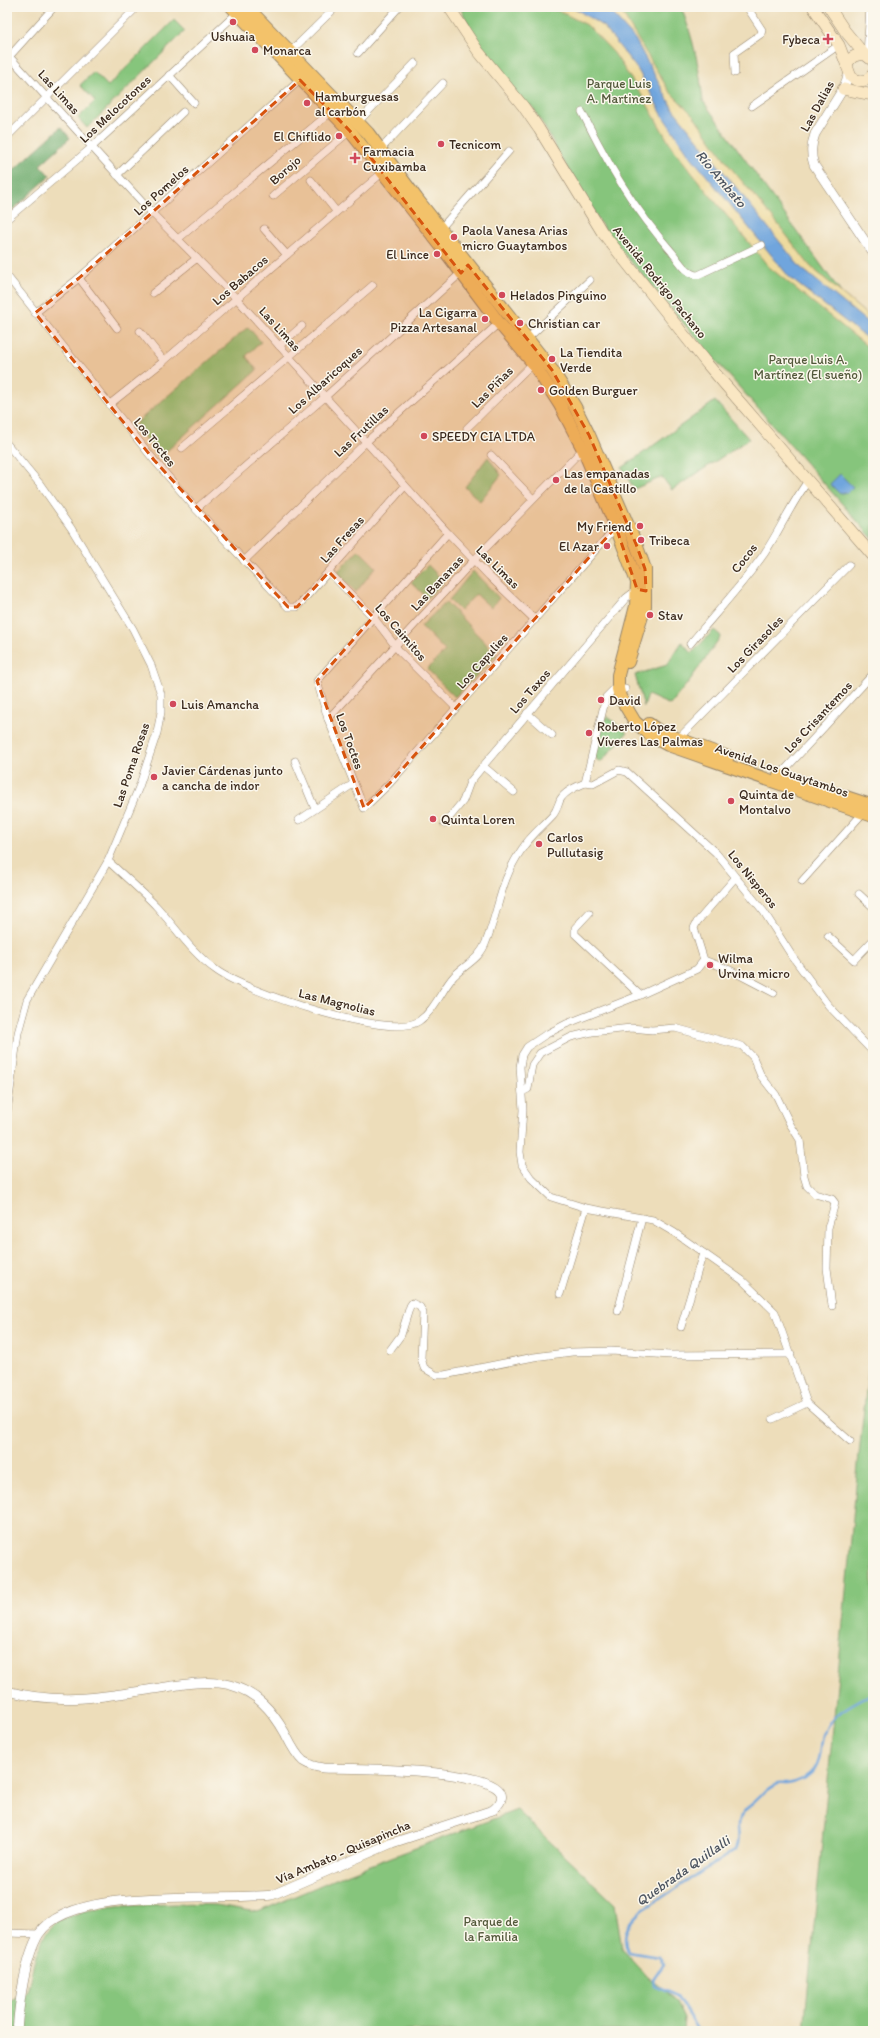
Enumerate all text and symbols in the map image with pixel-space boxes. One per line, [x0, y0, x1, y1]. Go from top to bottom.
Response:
marker: Ushuaia [228, 17, 238, 27]
place label: Ushuaia [211, 29, 256, 44]
place label: Fybeca [782, 32, 821, 47]
marker: Fybeca [823, 34, 833, 44]
place label: Monarca [263, 43, 312, 58]
marker: Monarca [250, 45, 260, 55]
street label: Las Limas [35, 67, 83, 118]
street label: Los Melocotones [76, 72, 154, 146]
park label: Parque Luis A. Martinez [587, 76, 652, 106]
street label: Las Dalias [797, 78, 837, 134]
place label: Hamburguesas al carbón [315, 89, 399, 119]
marker: Hamburguesas al carbón [302, 98, 312, 108]
place label: El Chiflido [273, 129, 331, 144]
marker: El Chiflido [334, 131, 344, 141]
place label: Tecnicom [449, 137, 501, 152]
marker: Tecnicom [436, 139, 446, 149]
place label: Farmacia Cuxibamba [363, 144, 426, 174]
water label: Río Ambato [692, 147, 750, 212]
street label: Borojo [266, 152, 304, 188]
marker: Farmacia Cuxibamba [350, 153, 360, 163]
street label: Los Pomelos [130, 161, 192, 219]
place label: Paola Vanesa Arias micro Guaytambos [462, 223, 568, 253]
street label: Avenida Rodrigo Pachano [610, 223, 710, 342]
marker: Paola Vanesa Arias micro Guaytambos [449, 232, 459, 242]
place label: El Lince [386, 247, 429, 262]
marker: El Lince [432, 249, 442, 259]
street label: Los Babacos [209, 252, 271, 308]
place label: Helados Pinguino [510, 288, 607, 303]
marker: Helados Pinguino [497, 290, 507, 300]
street label: Las Limas [256, 304, 304, 355]
place label: La Cigarra Pizza Artesanal [390, 305, 477, 335]
marker: La Cigarra Pizza Artesanal [480, 314, 490, 324]
place label: Christian car [528, 316, 601, 331]
marker: Christian car [515, 318, 525, 328]
street label: Los Albaricoques [285, 343, 365, 417]
place label: La Tiendita Verde [560, 345, 623, 375]
park label: Parque Luis A. Martínez (El sueño) [754, 352, 862, 382]
marker: La Tiendita Verde [547, 354, 557, 364]
street label: Las Piñas [468, 363, 516, 411]
place label: Golden Burguer [549, 383, 638, 398]
marker: Golden Burguer [536, 385, 546, 395]
street label: Las Frutillas [331, 402, 391, 460]
street label: Los Toctes [131, 414, 179, 470]
place label: SPEEDY CIA LTDA [432, 429, 536, 444]
marker: SPEEDY CIA LTDA [419, 431, 429, 441]
place label: Las empanadas de la Castillo [564, 466, 650, 496]
marker: Las empanadas de la Castillo [551, 475, 561, 485]
street label: Las Fresas [317, 512, 367, 566]
place label: My Friend [577, 519, 632, 534]
marker: My Friend [635, 521, 645, 531]
place label: Tribeca [649, 533, 690, 548]
marker: Tribeca [636, 535, 646, 545]
place label: El Azar [559, 539, 600, 554]
street label: Cocos [728, 540, 760, 576]
marker: El Azar [602, 541, 612, 551]
street label: Las Limas [473, 542, 523, 592]
street label: Las Bananas [408, 552, 467, 614]
street label: Los Caimitos [372, 600, 430, 664]
place label: Stav [658, 608, 683, 623]
marker: Stav [645, 610, 655, 620]
street label: Los Girasoles [724, 612, 786, 676]
street label: Los Capulies [453, 630, 511, 692]
street label: Los Taxos [507, 666, 554, 716]
street label: Los Crisantemos [781, 678, 855, 756]
place label: David [609, 693, 641, 708]
marker: David [596, 695, 606, 705]
place label: Luis Amancha [181, 697, 259, 712]
marker: Luis Amancha [168, 699, 178, 709]
street label: Los Toctes [333, 711, 367, 771]
place label: Roberto López Víveres Las Palmas [597, 719, 703, 749]
street label: Las Poma Rosas [109, 720, 153, 809]
marker: Roberto López Víveres Las Palmas [584, 728, 594, 738]
street label: Avenida Los Guaytambos [713, 740, 851, 800]
place label: Javier Cárdenas junto a cancha de indor [162, 763, 283, 793]
marker: Javier Cárdenas junto a cancha de indor [149, 772, 159, 782]
place label: Quinta de Montalvo [739, 787, 794, 817]
marker: Quinta de Montalvo [726, 796, 736, 806]
place label: Quinta Loren [441, 812, 515, 827]
marker: Quinta Loren [428, 814, 438, 824]
place label: Carlos Pullutasig [547, 830, 604, 860]
marker: Carlos Pullutasig [534, 839, 544, 849]
street label: Los Nisperos [725, 847, 781, 911]
place label: Wilma Urvina micro [718, 951, 790, 981]
marker: Wilma Urvina micro [705, 960, 715, 970]
street label: Las Magnolias [297, 985, 377, 1019]
street label: Vía Ambato - Quisapincha [274, 1817, 413, 1887]
water label: Quebrada Quillalli [633, 1832, 734, 1910]
park label: Parque de la Familia [463, 1914, 519, 1944]

